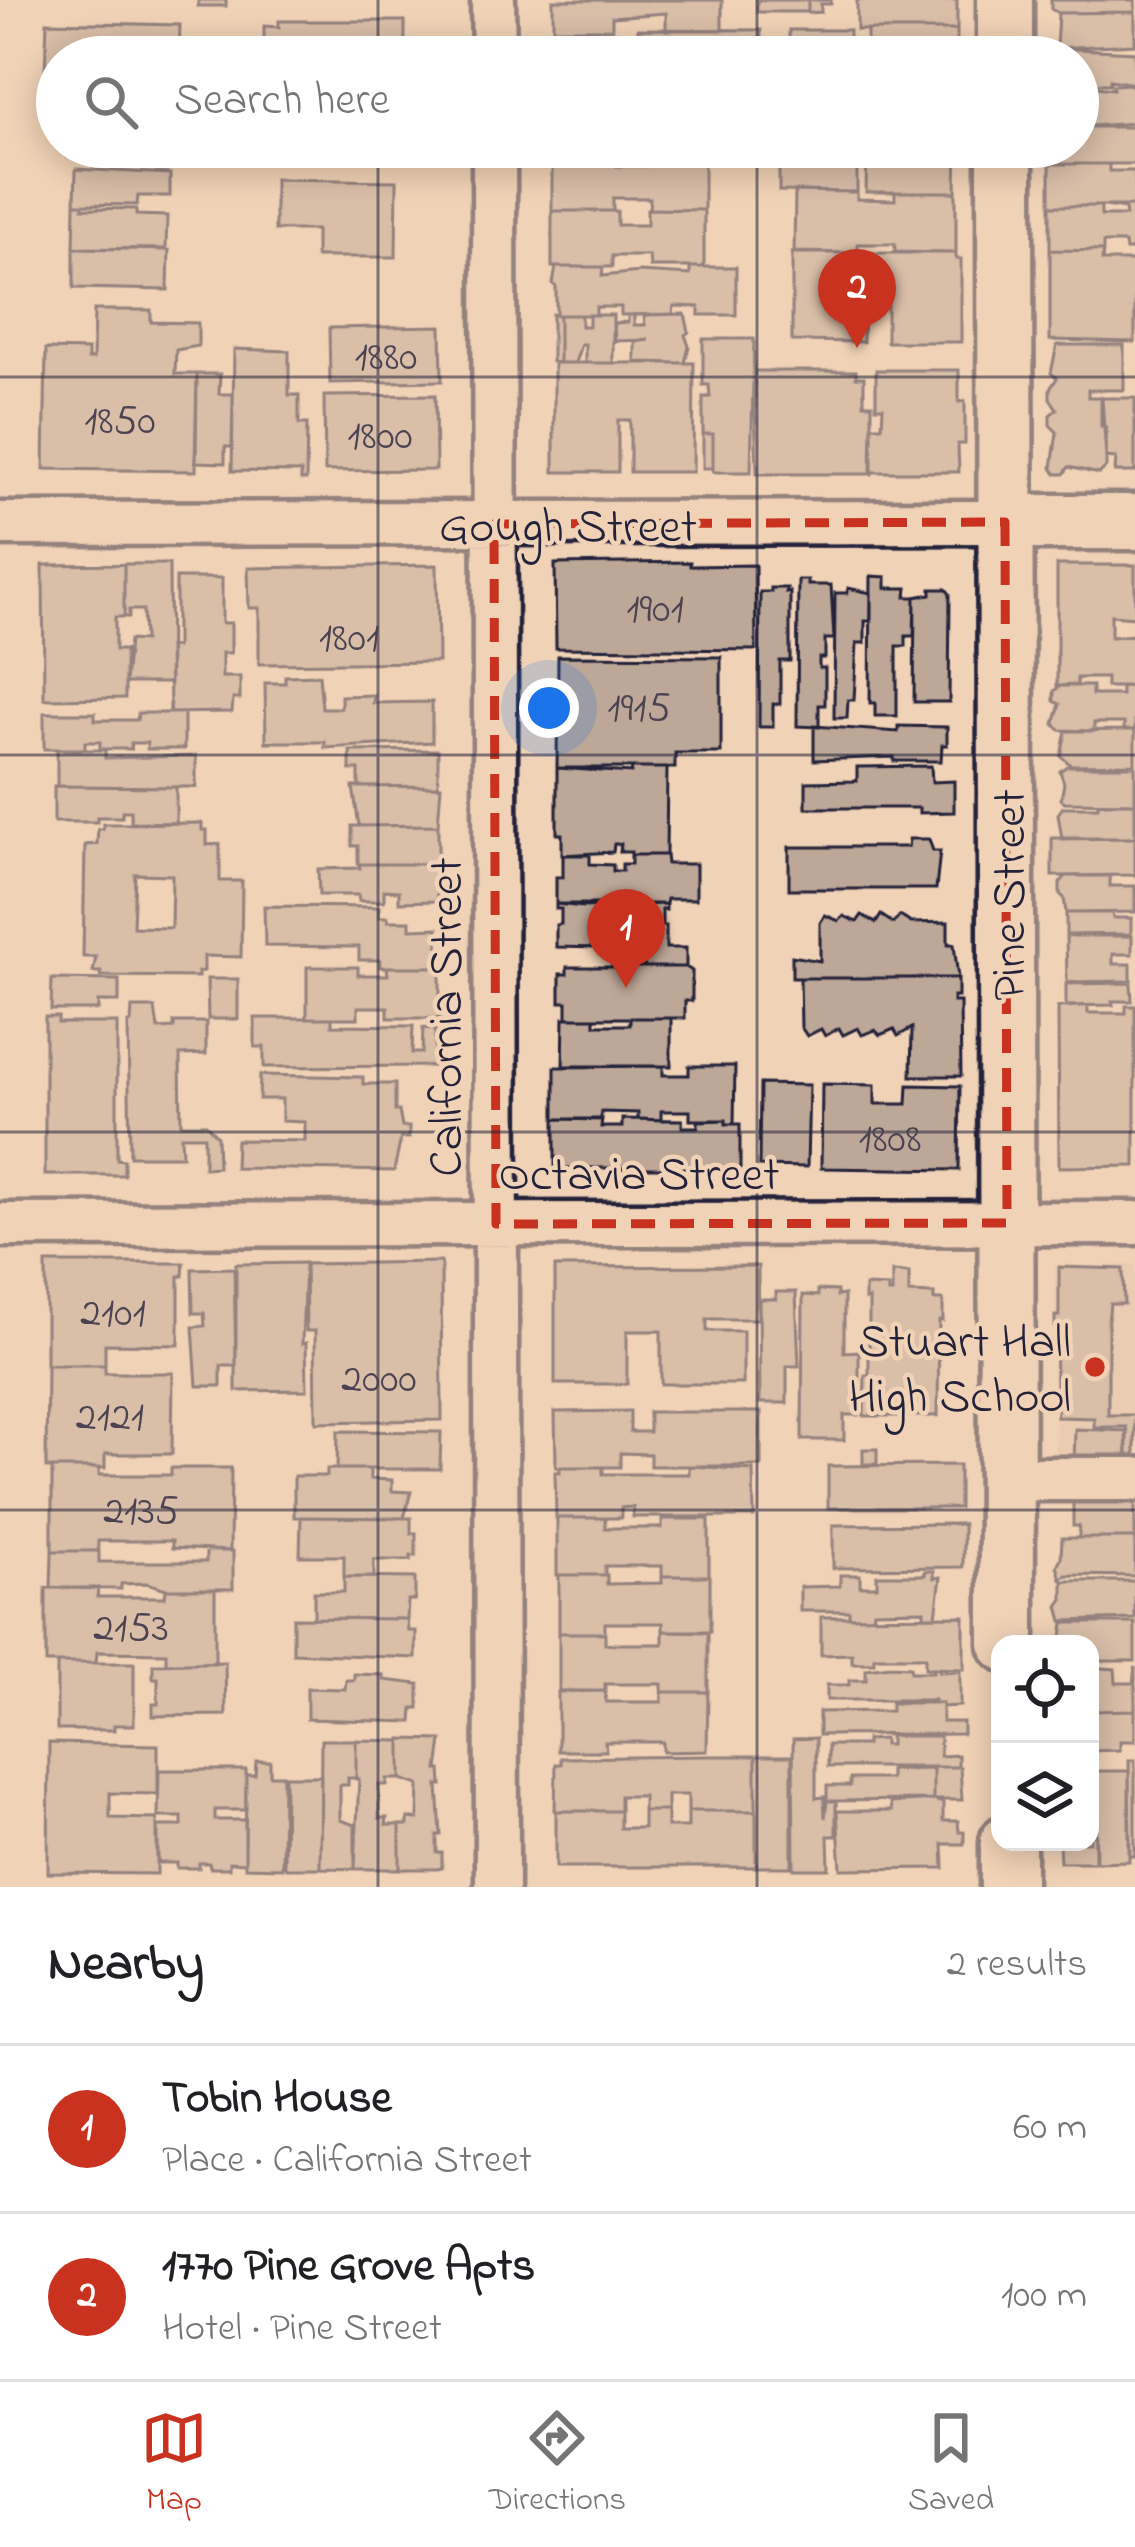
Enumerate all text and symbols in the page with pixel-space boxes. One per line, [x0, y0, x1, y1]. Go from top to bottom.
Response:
search box [36, 36, 1099, 168]
icon: search [78, 69, 144, 135]
text: Search here [174, 69, 390, 135]
pin: 2 [818, 249, 896, 348]
house number: 1880 [354, 328, 418, 389]
house number: 1850 [84, 392, 156, 453]
house number: 1800 [347, 407, 413, 468]
street label: Gough Street [439, 494, 697, 565]
house number: 1901 [626, 580, 684, 641]
house number: 1801 [319, 609, 379, 670]
your location [519, 678, 579, 738]
house number: 1915 [607, 679, 671, 740]
street label: Pine Street [977, 789, 1047, 1001]
street label: California Street [414, 857, 484, 1177]
pin: 1 [587, 889, 665, 988]
house number: 1808 [858, 1110, 922, 1171]
street label: Octavia Street [499, 1142, 779, 1212]
house number: 2101 [80, 1284, 146, 1345]
place label: Stuart Hall High School [849, 1309, 1071, 1435]
house number: 2000 [341, 1350, 417, 1411]
marker: Stuart Hall High School [1082, 1354, 1108, 1380]
house number: 2121 [76, 1388, 144, 1449]
house number: 2135 [103, 1482, 179, 1543]
house number: 2153 [93, 1599, 169, 1660]
map controls [991, 1635, 1099, 1851]
button: locate [991, 1635, 1099, 1743]
button: layers [991, 1743, 1099, 1851]
text: Nearby [48, 1928, 204, 2003]
text: 2 results [947, 1937, 1087, 1994]
text: Tobin House [162, 2067, 392, 2133]
text: 1 [81, 2100, 93, 2157]
text: 60 m [1013, 2100, 1087, 2157]
text: Place · California Street [162, 2133, 532, 2190]
text: 1770 Pine Grove Apts [162, 2235, 535, 2301]
text: 2 [77, 2268, 97, 2325]
text: 100 m [1001, 2268, 1087, 2325]
text: Hotel · Pine Street [162, 2301, 442, 2358]
tab: Map [141, 2405, 207, 2525]
tab: Directions [489, 2405, 626, 2525]
tab: Saved [908, 2405, 994, 2525]

